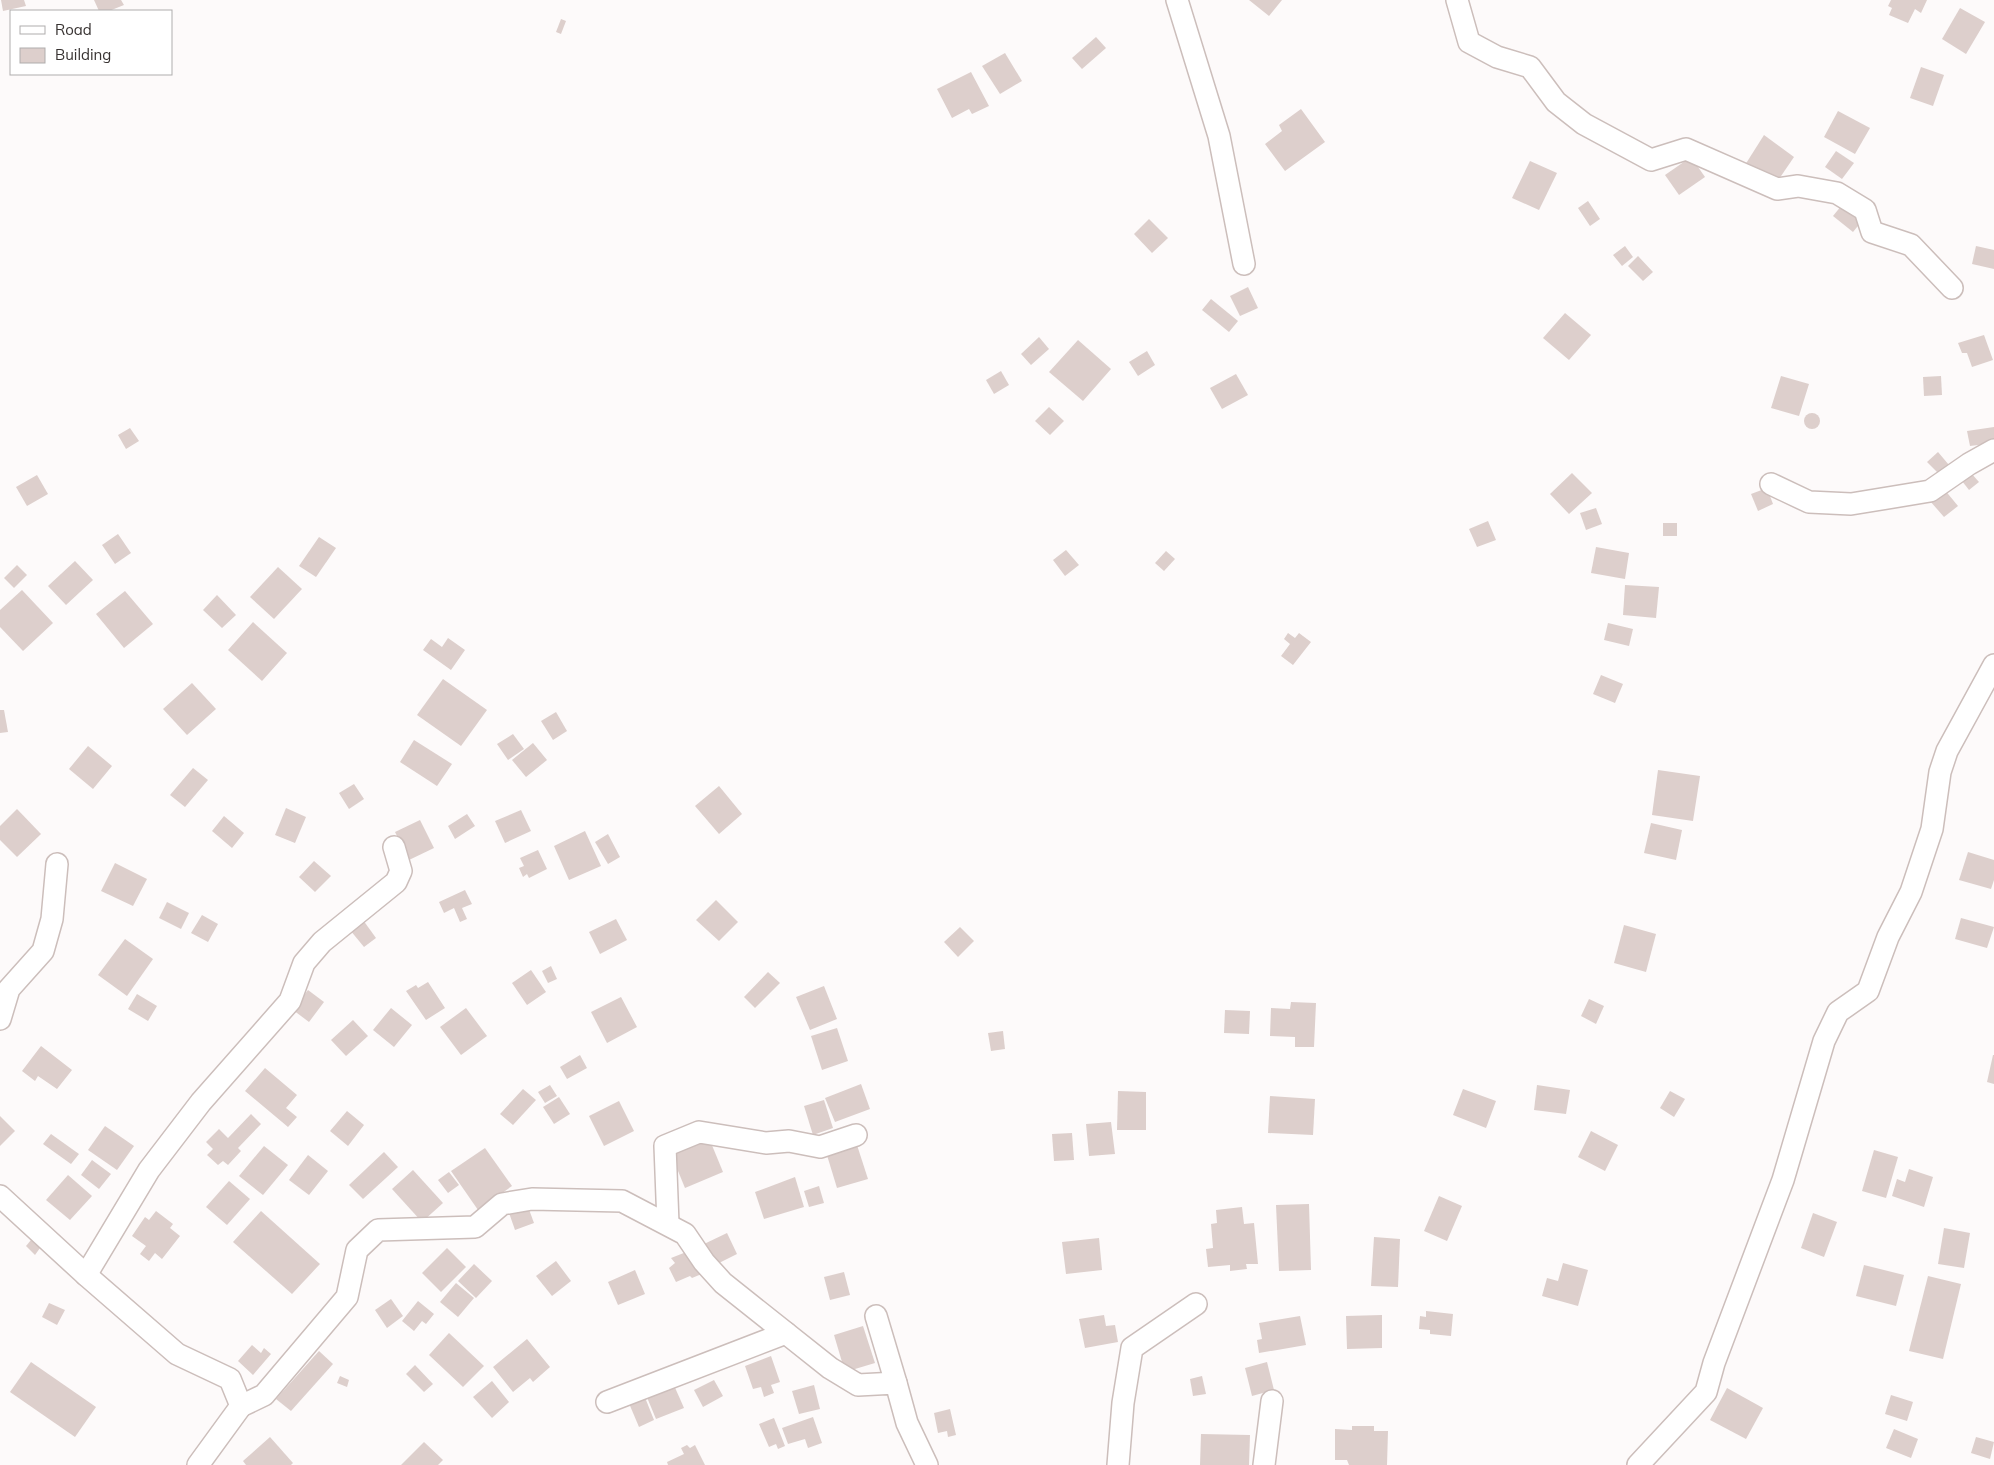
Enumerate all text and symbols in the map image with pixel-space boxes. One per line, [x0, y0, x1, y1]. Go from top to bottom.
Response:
legend [10, 10, 172, 75]
text: Road [55, 20, 92, 39]
text: Building [55, 45, 111, 64]

